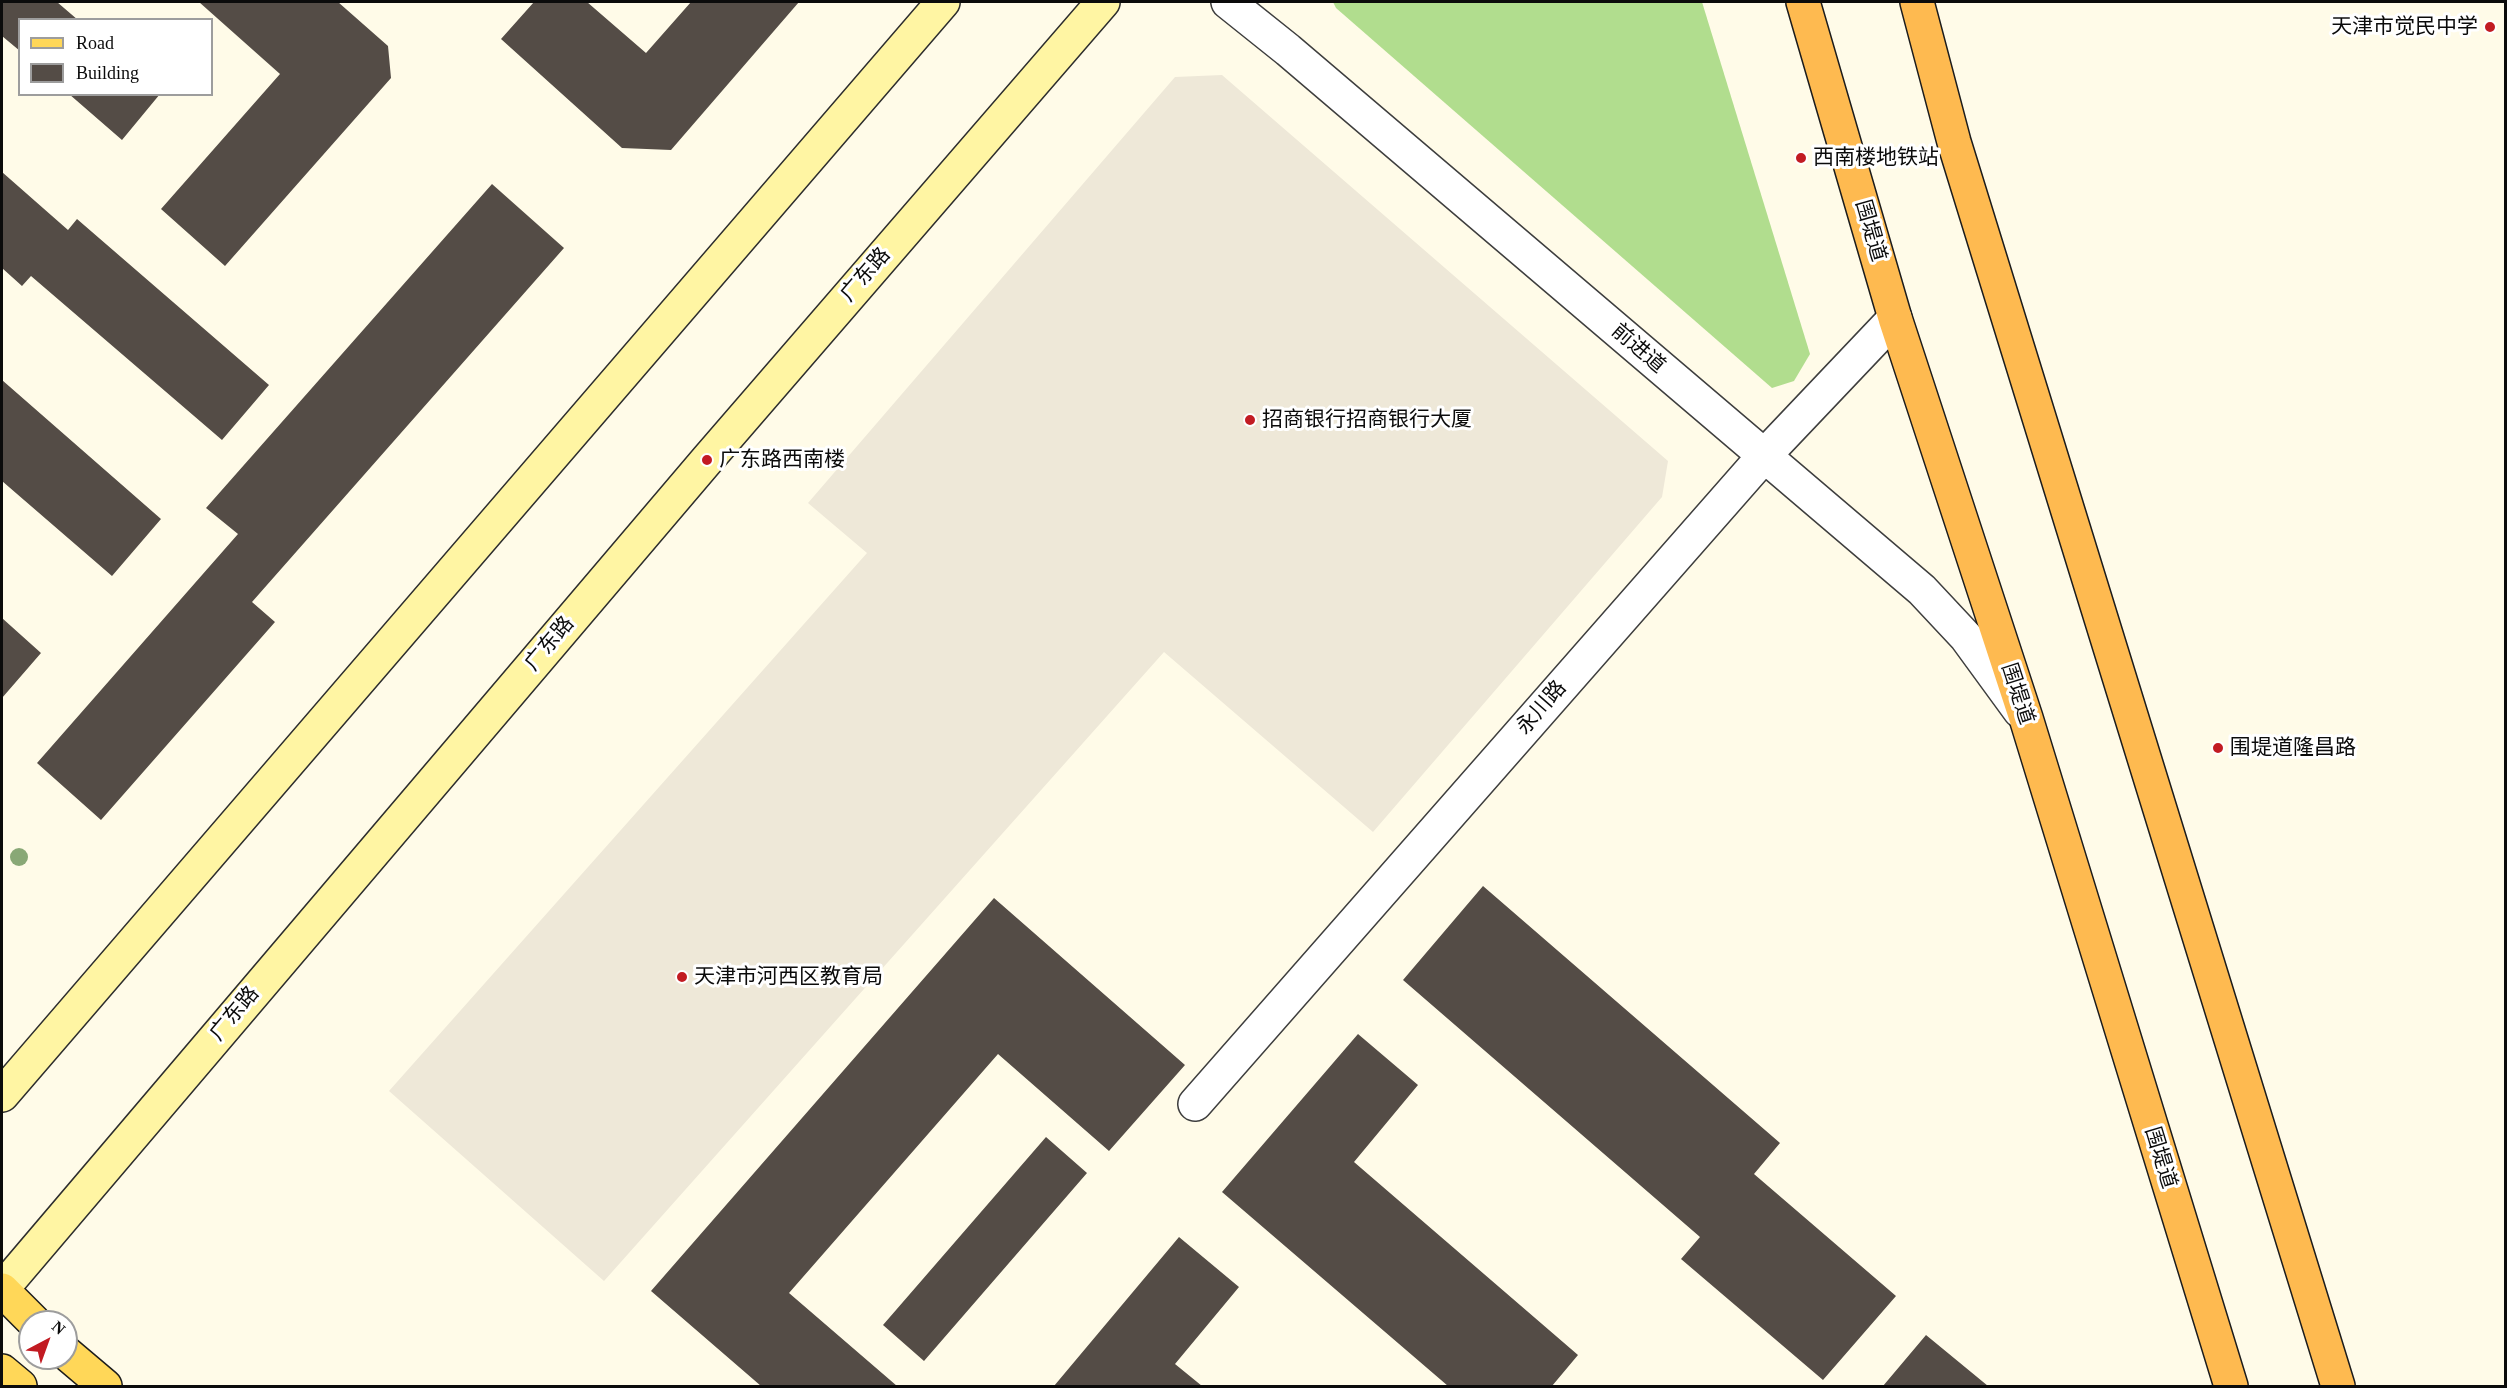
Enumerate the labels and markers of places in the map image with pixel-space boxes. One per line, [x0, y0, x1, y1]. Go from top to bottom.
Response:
place label: 天津市觉民中学 [2331, 14, 2478, 40]
marker: 天津市觉民中学 [2483, 20, 2497, 34]
place label: 西南楼地铁站 [1813, 145, 1939, 171]
marker: 西南楼地铁站 [1794, 151, 1808, 165]
place label: 招商银行招商银行大厦 [1262, 407, 1472, 433]
marker: 招商银行招商银行大厦 [1243, 413, 1257, 427]
place label: 广东路西南楼 [719, 447, 845, 473]
marker: 广东路西南楼 [700, 453, 714, 467]
place label: 围堤道隆昌路 [2230, 735, 2356, 761]
marker: 围堤道隆昌路 [2211, 741, 2225, 755]
place label: 天津市河西区教育局 [694, 964, 883, 990]
marker: 天津市河西区教育局 [675, 970, 689, 984]

